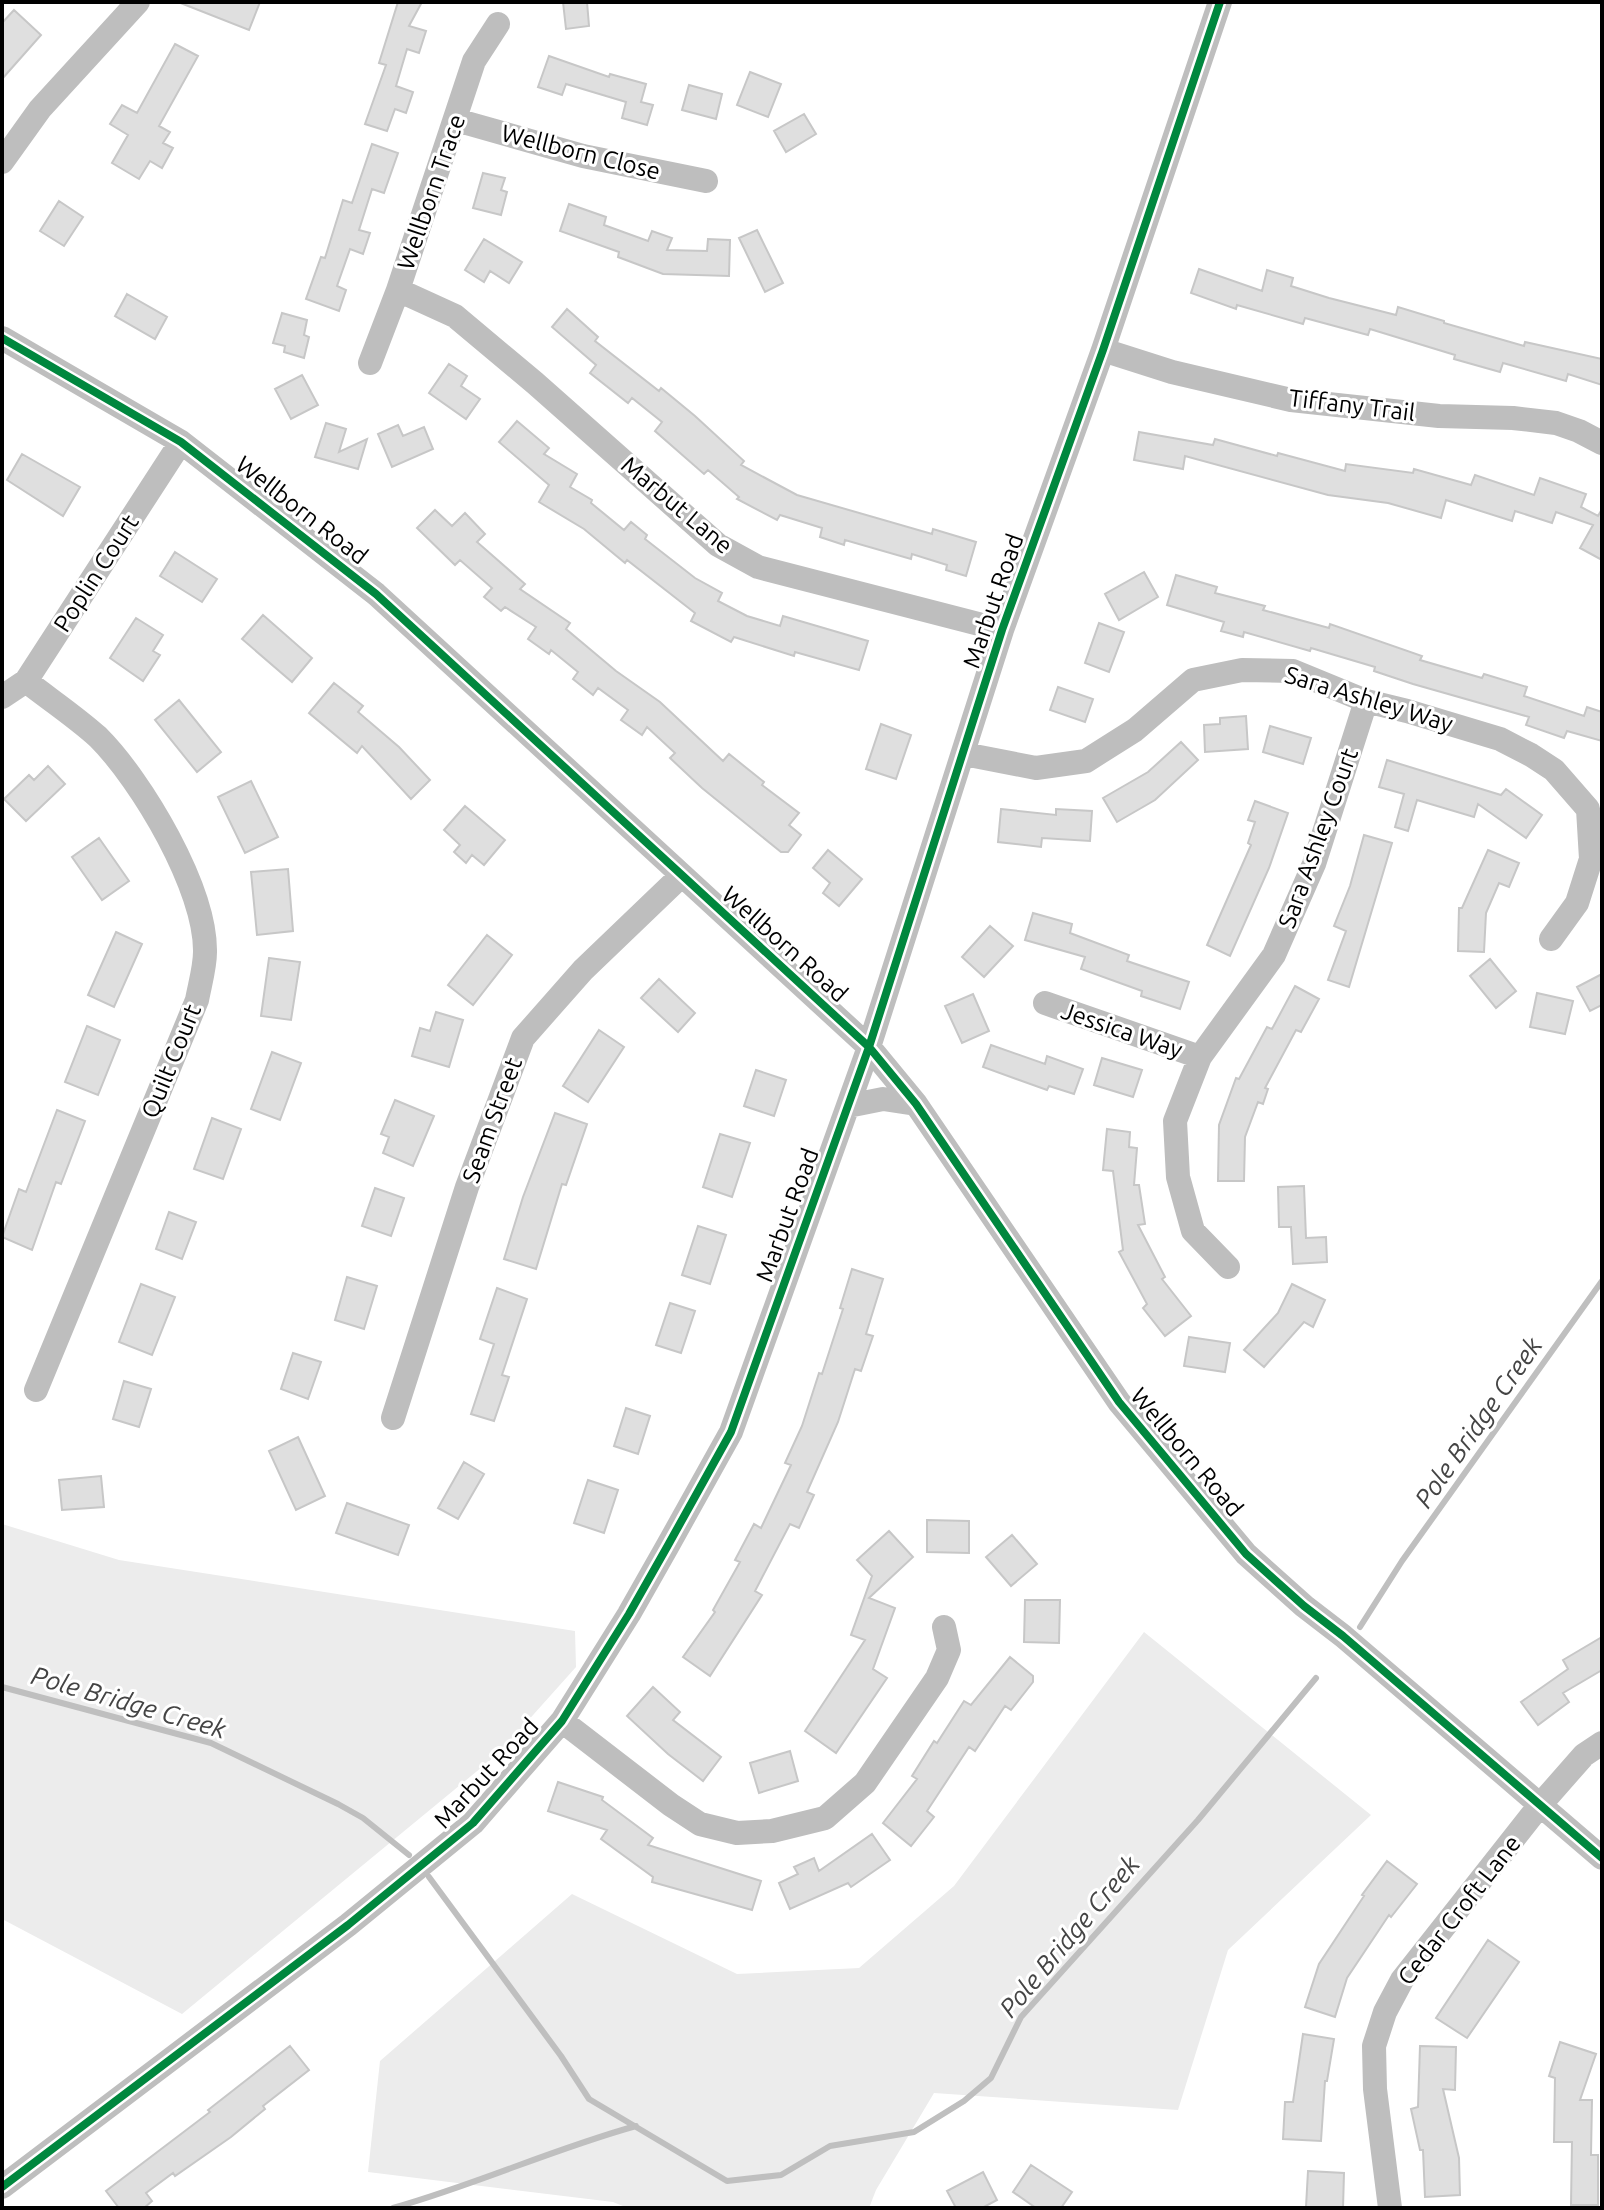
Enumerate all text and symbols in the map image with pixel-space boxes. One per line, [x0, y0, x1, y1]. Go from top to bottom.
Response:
street label: Wellborn Trace [392, 111, 470, 273]
street label: Wellborn Close [499, 119, 663, 185]
street label: Tiffany Trail [1287, 384, 1417, 426]
street label: Wellborn Road [231, 450, 373, 570]
street label: Marbut Lane [616, 451, 738, 559]
street label: Poplin Court [48, 509, 144, 637]
street label: Marbut Road [957, 530, 1029, 672]
street label: Sara Ashley Way [1282, 661, 1457, 737]
street label: Sara Ashley Court [1273, 744, 1363, 932]
street label: Wellborn Road [717, 881, 853, 1007]
street label: Jessica Way [1058, 997, 1186, 1063]
street label: Quilt Court [136, 1000, 206, 1122]
street label: Seam Street [457, 1053, 527, 1186]
street label: Marbut Road [750, 1144, 824, 1286]
water label: Pole Bridge Creek [1408, 1331, 1548, 1513]
street label: Wellborn Road [1125, 1382, 1249, 1522]
water label: Pole Bridge Creek [28, 1660, 230, 1744]
street label: Marbut Road [428, 1712, 544, 1834]
street label: Cedar Croft Lane [1392, 1830, 1526, 1990]
water label: Pole Bridge Creek [993, 1849, 1145, 2022]

